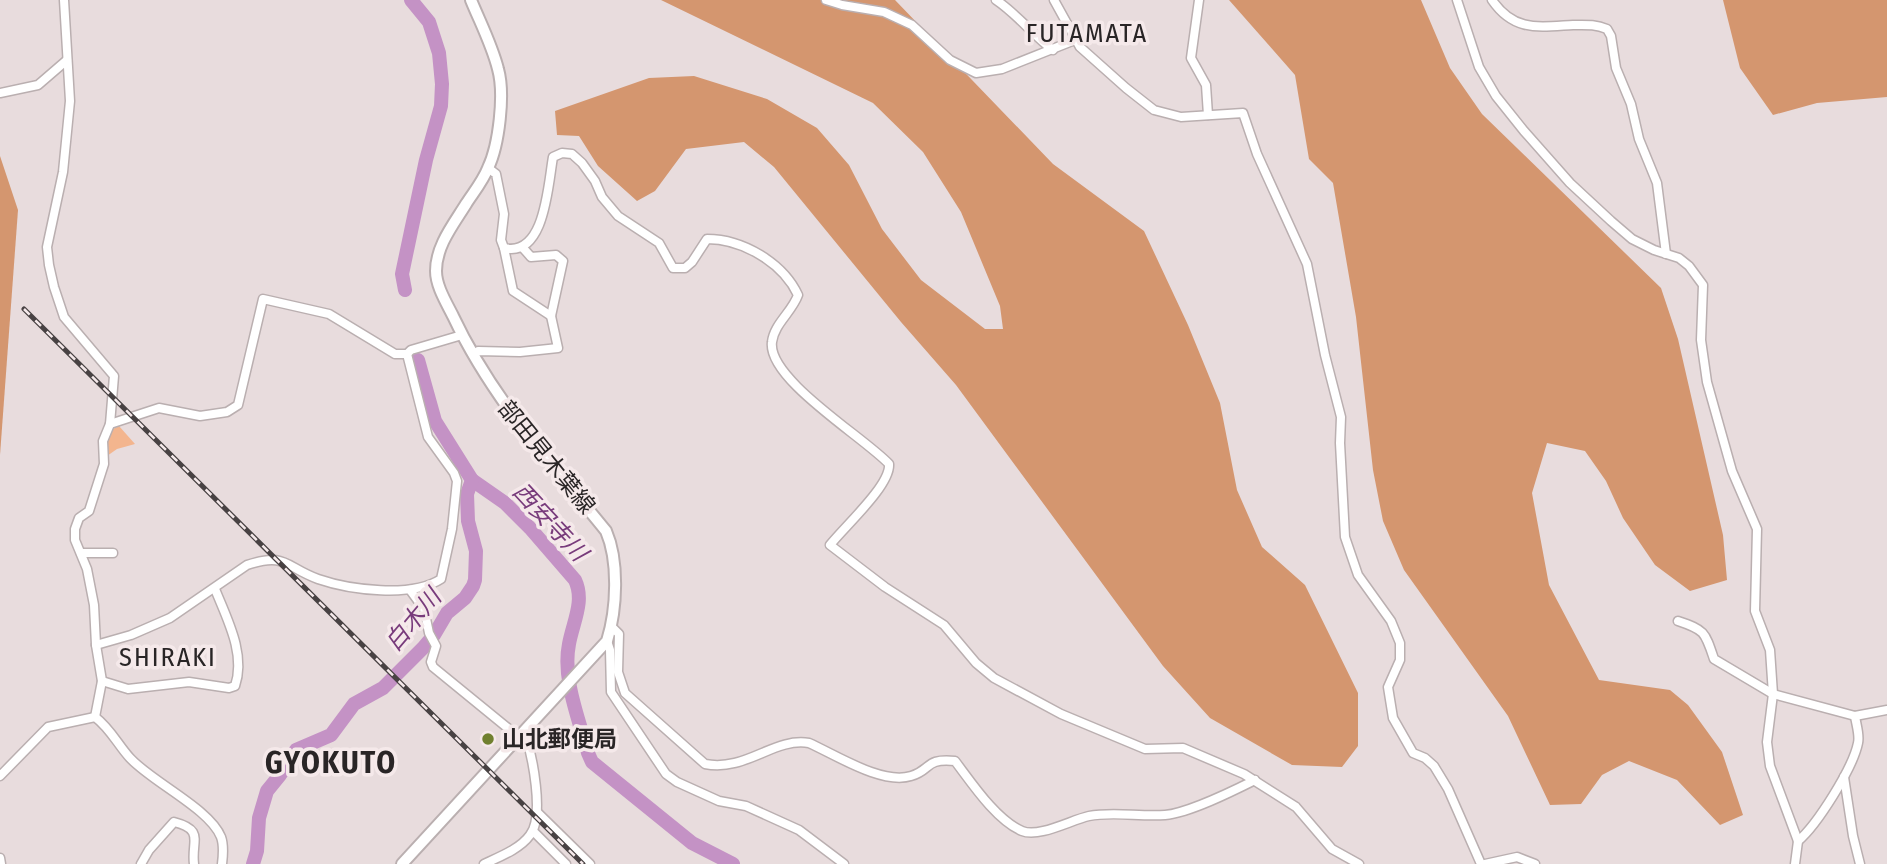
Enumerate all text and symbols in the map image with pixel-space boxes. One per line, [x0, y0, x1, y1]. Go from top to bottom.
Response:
district label: FUTAMATA [1026, 18, 1148, 49]
street label: 部田見木葉線 [493, 395, 601, 519]
water label: 西安寺川 [507, 477, 595, 569]
water label: 白木川 [379, 581, 449, 657]
district label: SHIRAKI [119, 642, 217, 673]
place label: 山北郵便局 [502, 725, 617, 753]
marker: 山北郵便局 [480, 731, 496, 747]
district label: GYOKUTO [265, 745, 397, 781]

